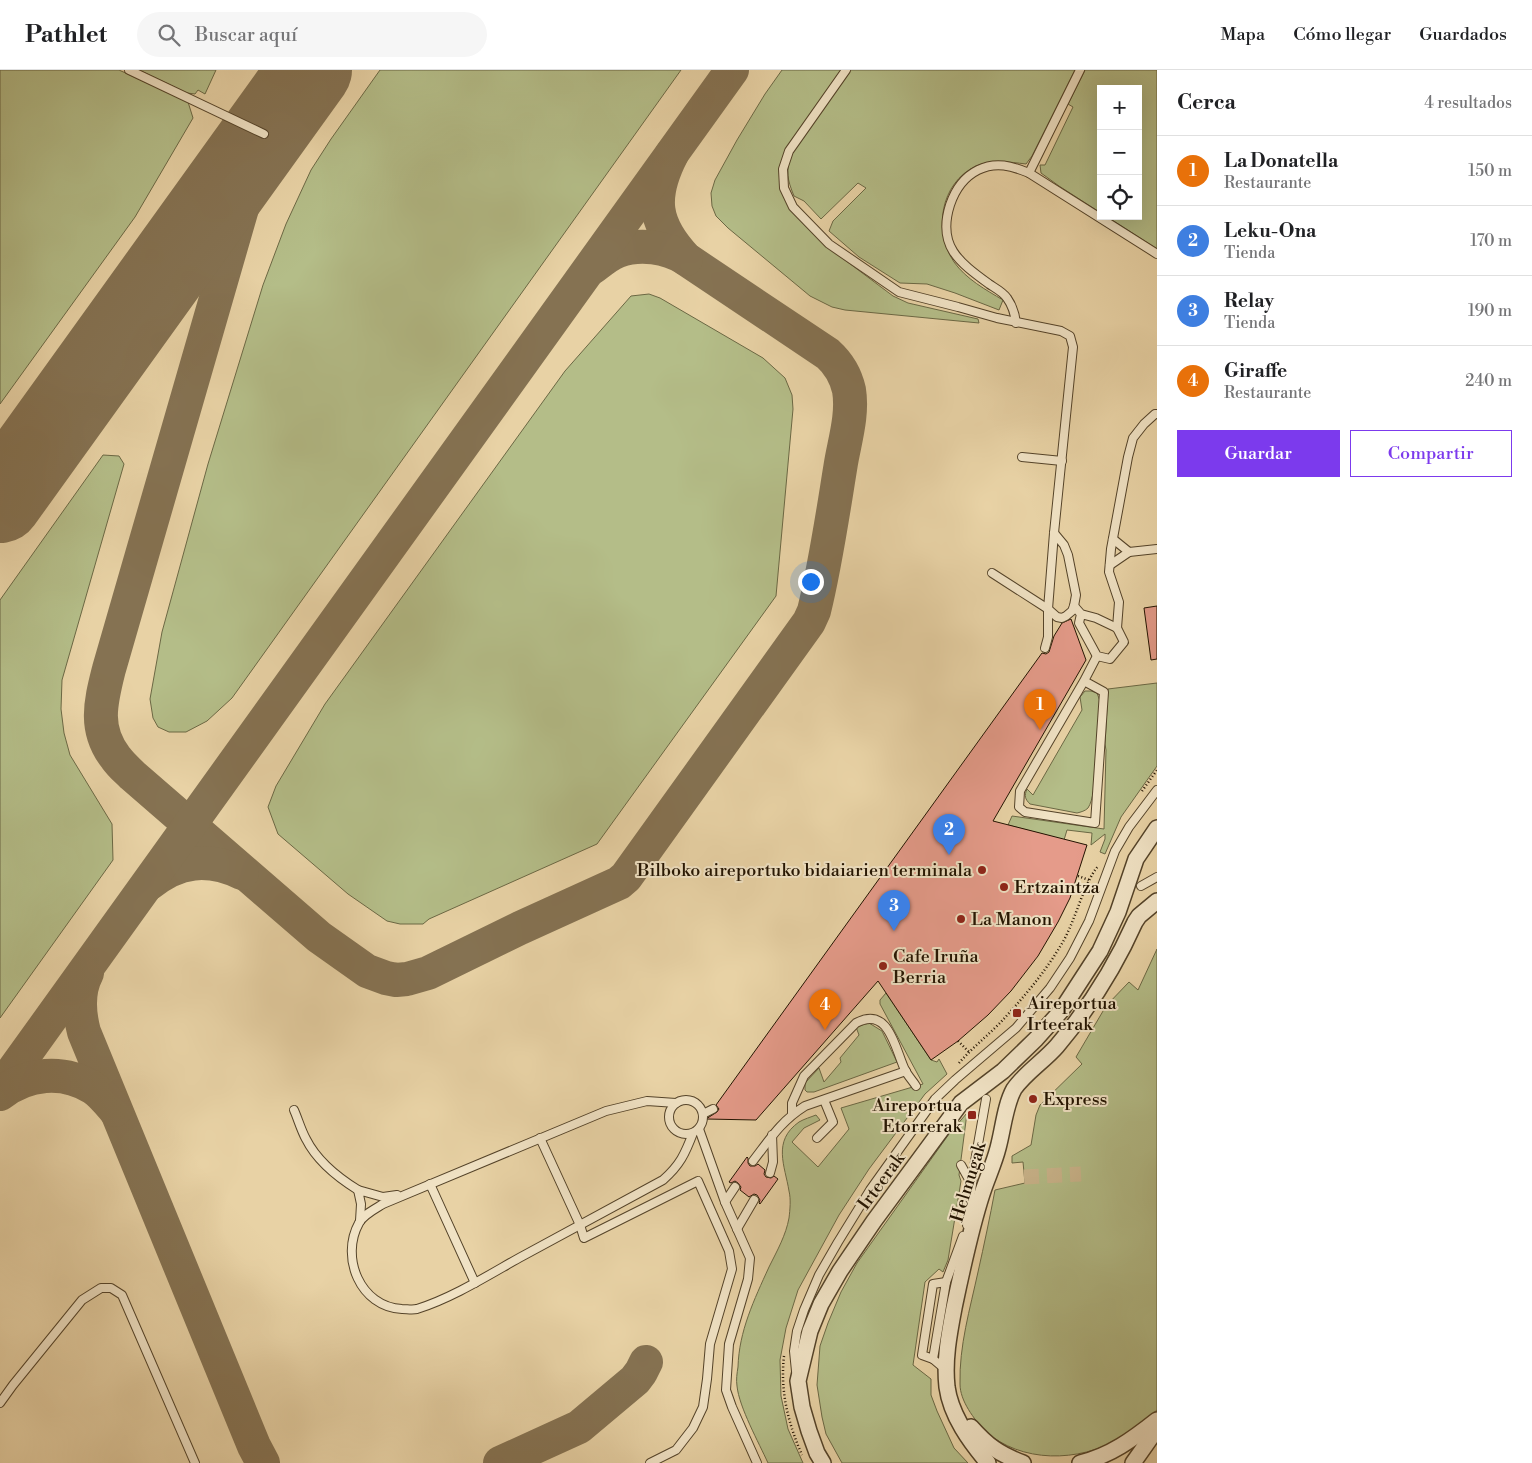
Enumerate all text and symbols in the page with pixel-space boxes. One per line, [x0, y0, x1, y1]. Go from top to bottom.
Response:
search box [137, 12, 487, 57]
text: Pathlet [25, 20, 107, 50]
icon: search [155, 21, 183, 49]
text: Buscar aquí [195, 23, 297, 47]
text: Mapa [1221, 23, 1265, 46]
text: Cómo llegar [1293, 23, 1391, 46]
text: Guardados [1419, 23, 1507, 46]
map controls [1097, 85, 1142, 220]
button: + [1097, 85, 1142, 130]
text: Cerca [1177, 90, 1236, 116]
text: 4 resultados [1424, 93, 1512, 113]
button: − [1097, 130, 1142, 175]
text: La Donatella [1224, 149, 1338, 173]
text: 1 [1189, 161, 1197, 181]
text: 150 m [1468, 161, 1512, 181]
text: Restaurante [1224, 173, 1311, 193]
button: locate [1097, 175, 1142, 220]
text: Leku-Ona [1224, 219, 1316, 243]
text: 2 [1188, 231, 1198, 251]
text: 170 m [1470, 231, 1512, 251]
text: Tienda [1224, 243, 1275, 263]
text: Relay [1224, 289, 1274, 313]
text: 3 [1188, 301, 1198, 321]
text: 190 m [1468, 301, 1512, 321]
text: Tienda [1224, 313, 1275, 333]
text: Giraffe [1224, 359, 1287, 383]
text: 4 [1188, 371, 1198, 391]
text: 240 m [1465, 371, 1512, 391]
text: Restaurante [1224, 383, 1311, 403]
button: Guardar [1177, 430, 1340, 477]
button: Compartir [1350, 430, 1512, 477]
your location [798, 569, 824, 595]
pin: 1 [1024, 689, 1056, 730]
pin: 2 [933, 814, 965, 855]
place label: Bilboko aireportuko bidaiarien terminala [636, 859, 973, 882]
marker: Bilboko aireportuko bidaiarien terminala [976, 864, 988, 876]
place label: Ertzaintza [1014, 876, 1101, 899]
marker: Ertzaintza [998, 881, 1010, 893]
pin: 3 [878, 890, 910, 931]
place label: La Manon [971, 908, 1053, 931]
marker: La Manon [955, 913, 967, 925]
place label: Cafe Iruña Berria [892, 945, 980, 989]
marker: Cafe Iruña Berria [877, 960, 889, 972]
pin: 4 [809, 989, 841, 1030]
place label: Aireportua Irteerak [1026, 992, 1117, 1036]
marker: Aireportua Irteerak [1011, 1007, 1023, 1019]
place label: Express [1043, 1088, 1108, 1111]
marker: Express [1027, 1093, 1039, 1105]
place label: Aireportua Etorrerak [871, 1094, 964, 1138]
marker: Aireportua Etorrerak [966, 1109, 978, 1121]
street label: Helmugak [945, 1138, 992, 1225]
street label: Irteerak [853, 1147, 911, 1215]

